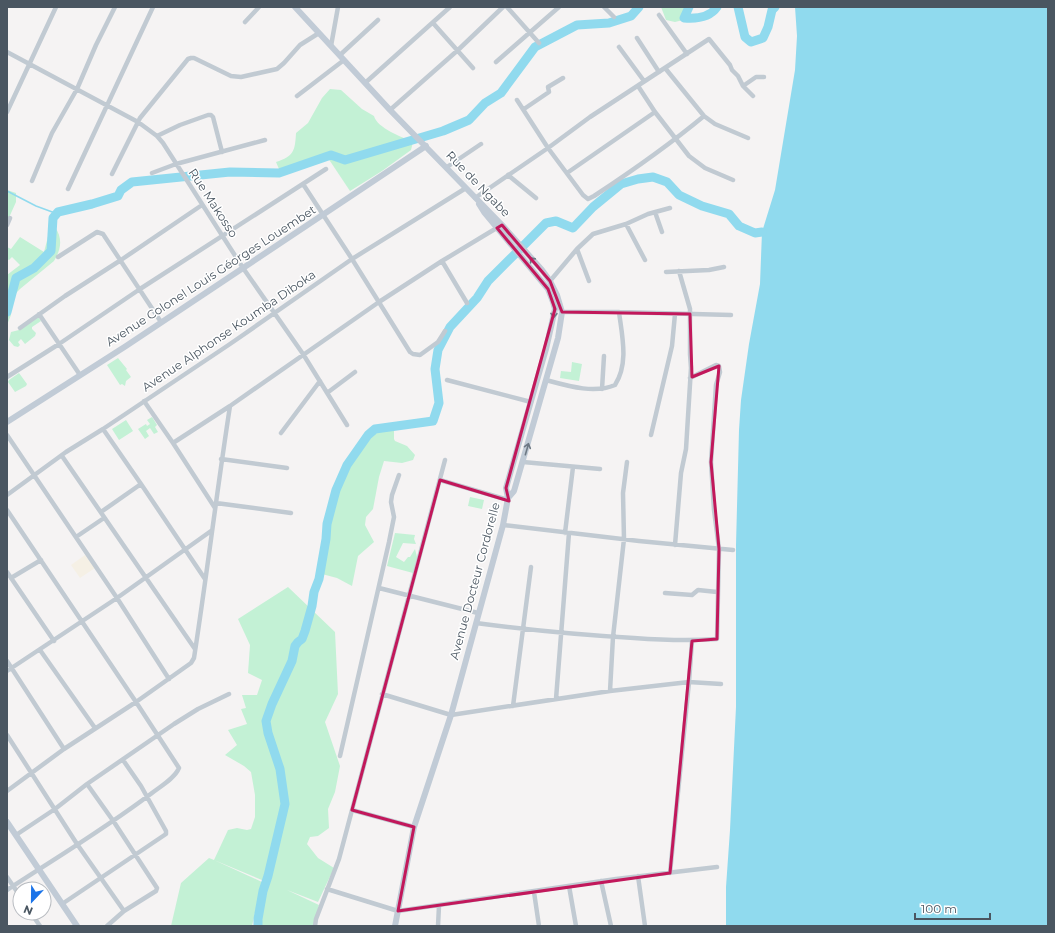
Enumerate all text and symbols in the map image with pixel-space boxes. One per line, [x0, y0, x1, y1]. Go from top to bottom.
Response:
street label: Rue de Ngabe [443, 147, 514, 220]
street label: Rue Makosso [186, 165, 241, 240]
street label: Avenue Colonel Louis Géorges Louembet [103, 202, 319, 349]
one-way arrow [530, 257, 539, 267]
street label: Avenue Alphonse Koumba Diboka [139, 267, 318, 394]
one-way arrow [550, 305, 557, 318]
one-way arrow [524, 443, 531, 456]
street label: Avenue Docteur Cordorelle [446, 501, 503, 661]
north arrow [12, 881, 52, 921]
scale bar [915, 895, 990, 921]
text: 100 m [921, 901, 957, 916]
text: N [22, 902, 35, 918]

